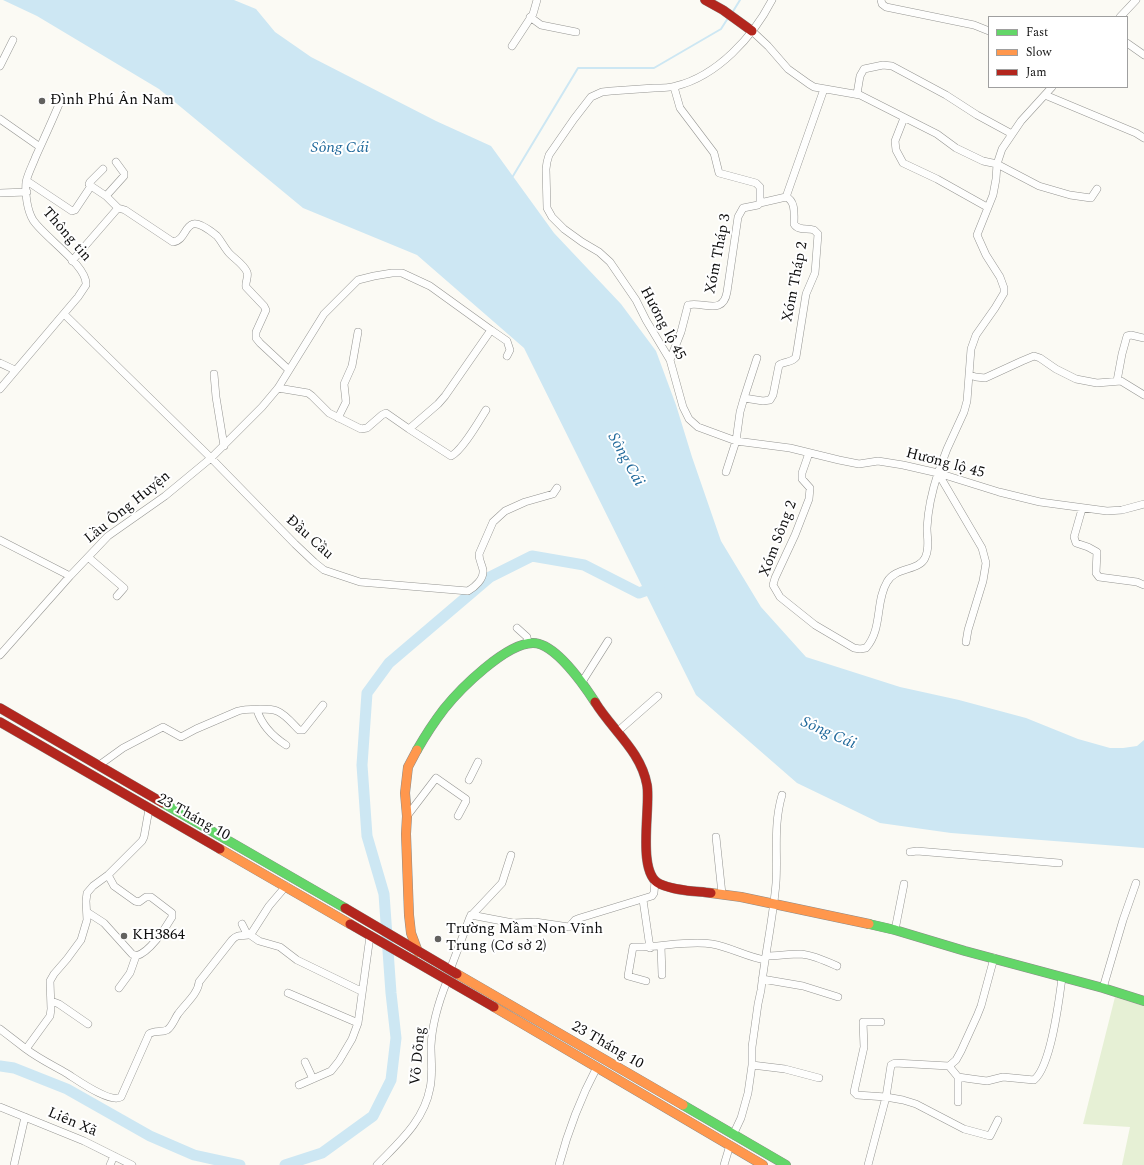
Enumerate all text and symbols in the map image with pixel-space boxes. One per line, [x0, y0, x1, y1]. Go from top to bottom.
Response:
legend [988, 16, 1128, 88]
text: Fast [1026, 23, 1048, 42]
text: Slow [1026, 43, 1051, 62]
text: Jam [1026, 63, 1047, 82]
place label: Đình Phú Ân Nam [50, 92, 174, 110]
marker: Đình Phú Ân Nam [37, 96, 47, 106]
water label: Sông Cái [311, 139, 369, 159]
street label: Thông tin [37, 204, 95, 266]
street label: Xóm Tháp 3 [702, 212, 736, 296]
street label: Xóm Tháp 2 [779, 240, 813, 324]
street label: Hương lộ 45 [635, 284, 689, 364]
water label: Sông Cái [602, 430, 648, 490]
street label: Hương lộ 45 [904, 445, 986, 483]
street label: Lầu Ông Huyện [81, 468, 175, 548]
street label: Xóm Sông 2 [756, 498, 802, 580]
street label: Đầu Cầu [282, 512, 336, 564]
water label: Sông Cái [797, 713, 859, 755]
street label: 23 Tháng 10 [153, 791, 233, 845]
place label: Trường Mầm Non Vĩnh Trung (Cơ sở 2) [446, 921, 603, 956]
place label: KH3864 [132, 927, 185, 945]
marker: KH3864 [119, 931, 129, 941]
marker: Trường Mầm Non Vĩnh Trung (Cơ sở 2) [433, 934, 443, 944]
street label: 23 Tháng 10 [568, 1018, 646, 1074]
street label: Võ Dõng [407, 1026, 431, 1086]
street label: Liên Xã [45, 1105, 99, 1141]

